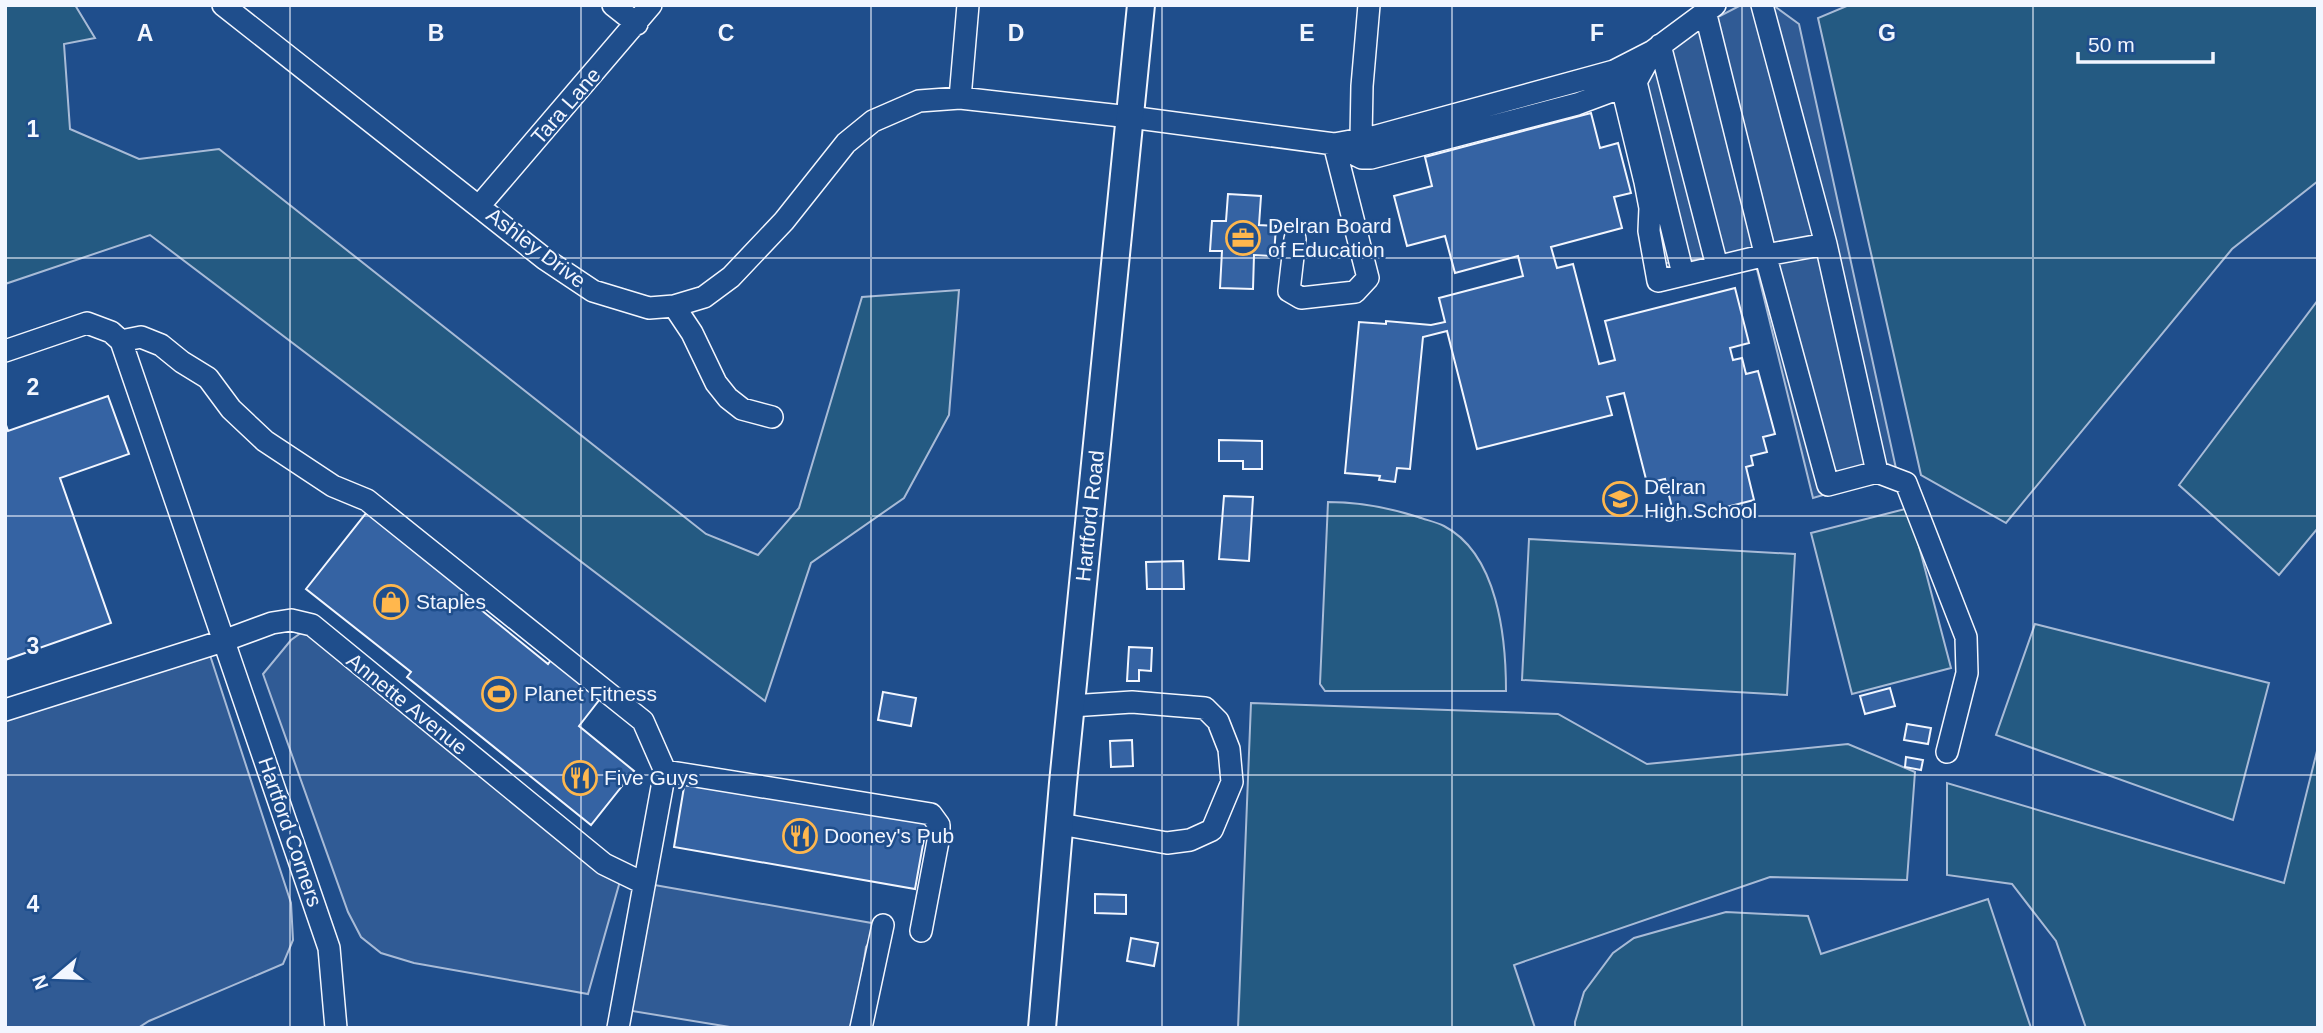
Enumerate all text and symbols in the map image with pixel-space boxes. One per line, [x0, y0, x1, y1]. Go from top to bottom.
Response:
text: A [137, 20, 153, 46]
text: B [428, 20, 444, 46]
text: C [718, 20, 734, 46]
text: D [1008, 20, 1024, 46]
text: E [1299, 20, 1315, 46]
text: F [1590, 20, 1604, 46]
text: G [1878, 20, 1896, 46]
scale bar [2078, 21, 2213, 65]
text: 50 m [2088, 33, 2135, 56]
street label: Tara Lane [526, 63, 605, 148]
text: 1 [27, 116, 40, 142]
street label: Ashley Drive [482, 203, 590, 292]
place label: Delran Board of Education [1268, 214, 1392, 261]
office icon: Delran Board of Education [1224, 219, 1262, 257]
text: 2 [27, 374, 39, 400]
street label: Hartford Road [1071, 449, 1108, 583]
place label: Delran High School [1644, 475, 1757, 522]
school or university icon: Delran High School [1601, 480, 1639, 518]
shop icon: Staples [372, 583, 410, 621]
place label: Staples [416, 590, 486, 613]
text: 3 [27, 633, 39, 659]
street label: Annette Avenue [343, 648, 472, 759]
sports icon: Planet Fitness [480, 675, 518, 713]
place label: Planet Fitness [524, 682, 657, 705]
street label: Hartford Corners [254, 754, 327, 910]
restaurant icon: Five Guys [561, 759, 599, 797]
place label: Five Guys [604, 766, 699, 789]
restaurant icon: Dooney's Pub [781, 817, 819, 855]
place label: Dooney's Pub [824, 824, 954, 847]
text: 4 [27, 891, 40, 917]
north arrow [21, 942, 91, 1012]
text: N [28, 972, 53, 992]

